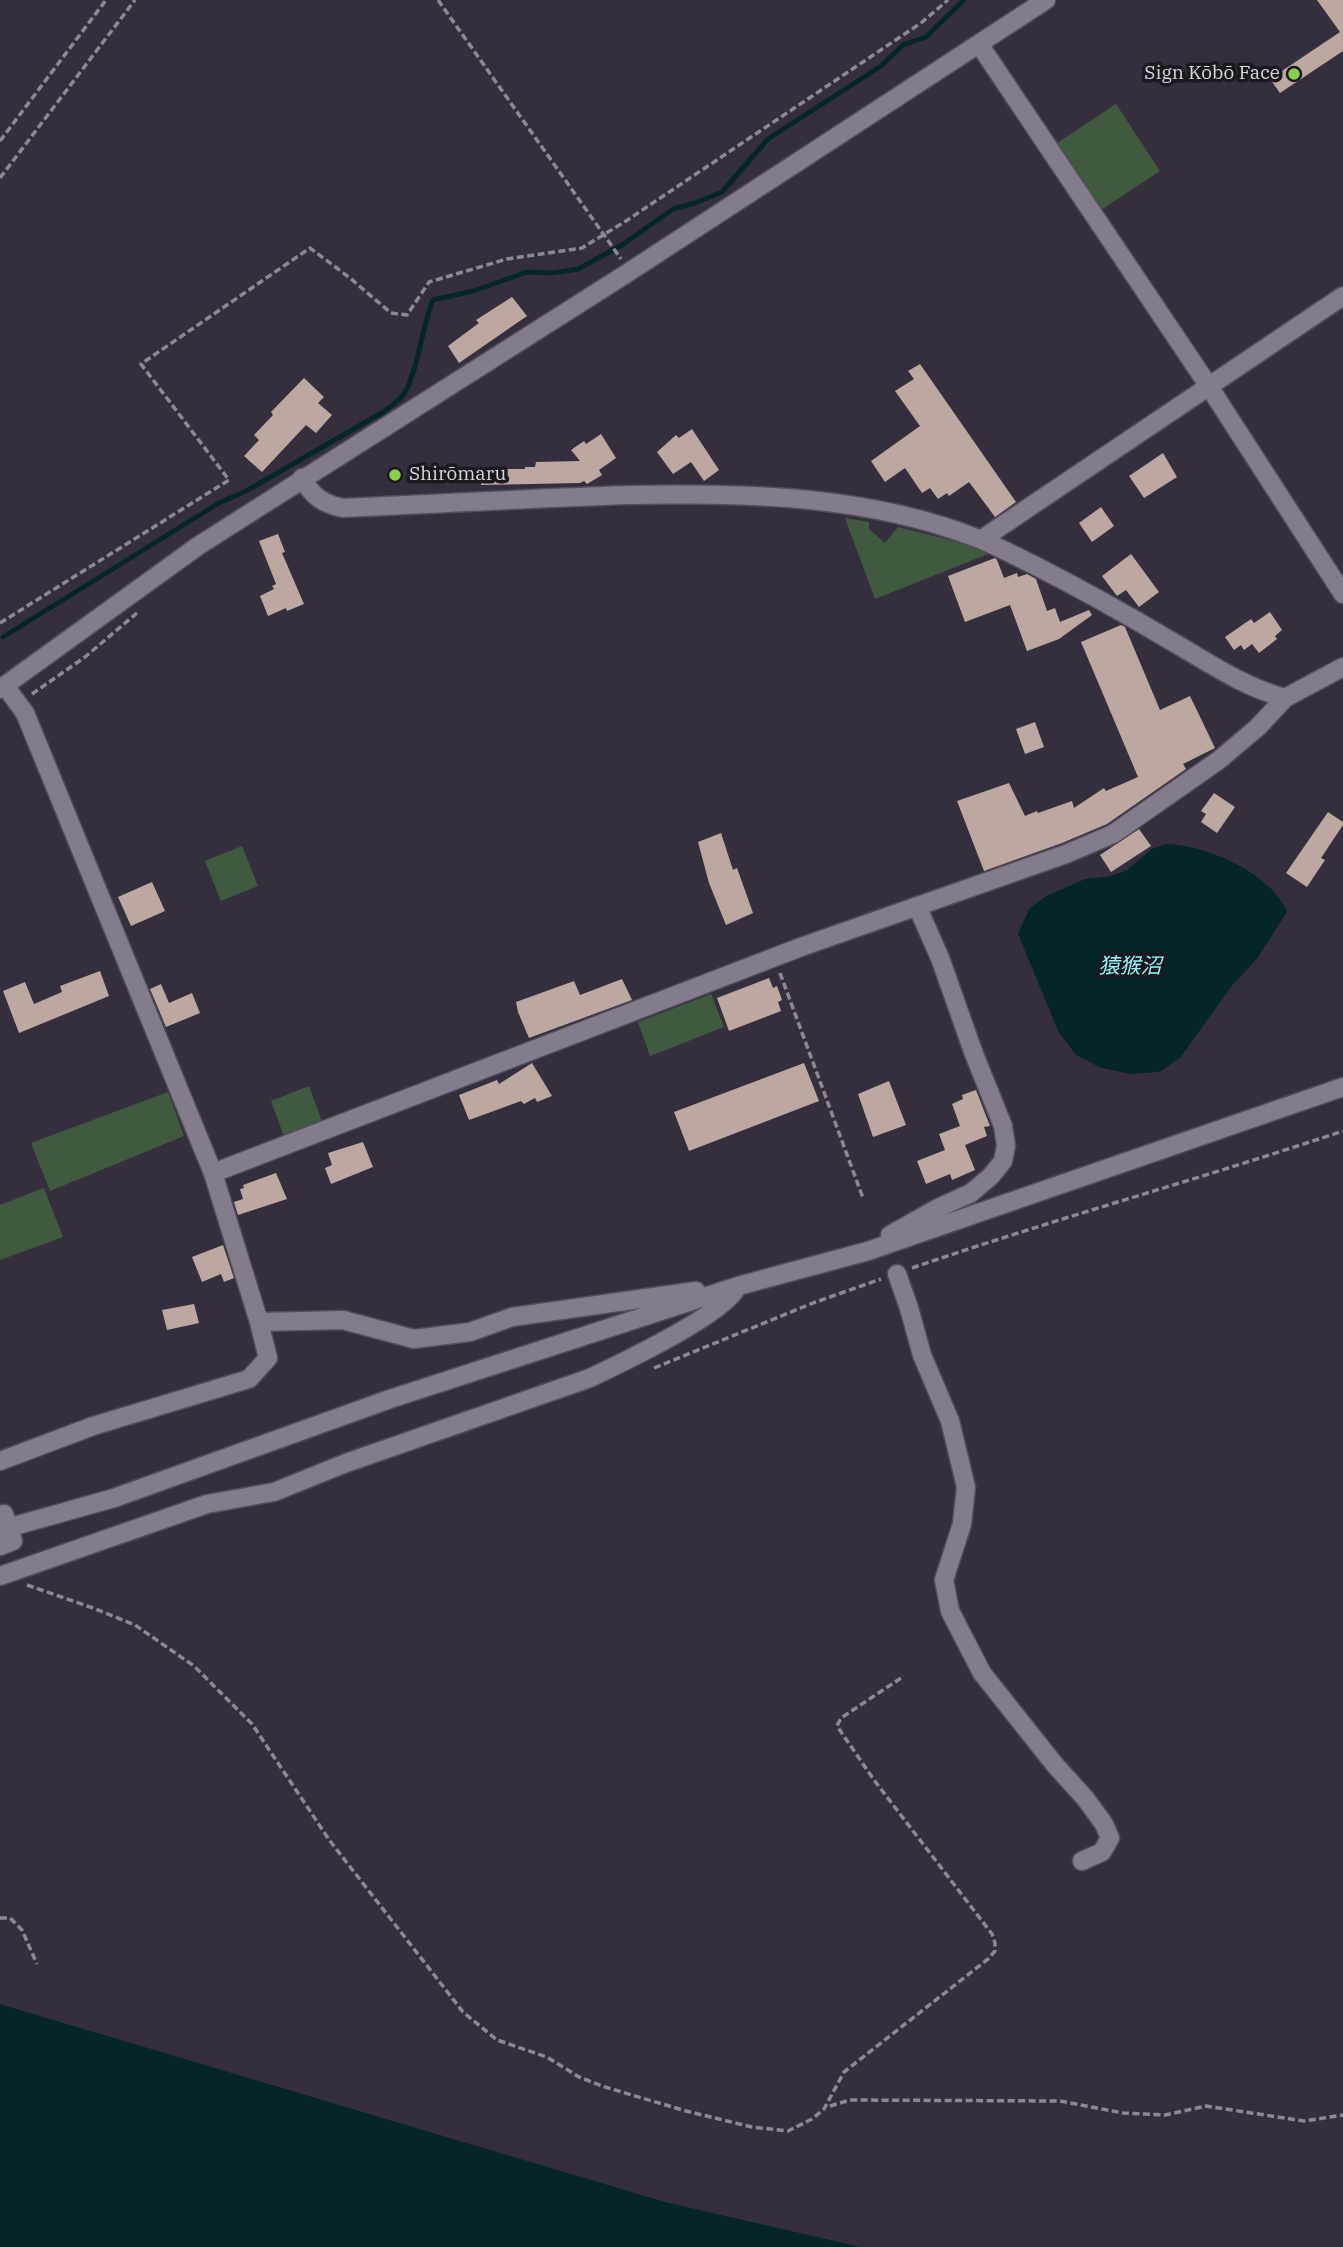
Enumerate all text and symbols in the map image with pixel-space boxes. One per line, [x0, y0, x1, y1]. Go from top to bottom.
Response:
place label: Sign Kōbō Face [1144, 63, 1280, 85]
marker: Sign Kōbō Face [1286, 66, 1302, 82]
place label: Shirōmaru [409, 464, 506, 486]
marker: Shirōmaru [387, 467, 403, 483]
water label: 猿猴沼 [1099, 954, 1161, 980]

